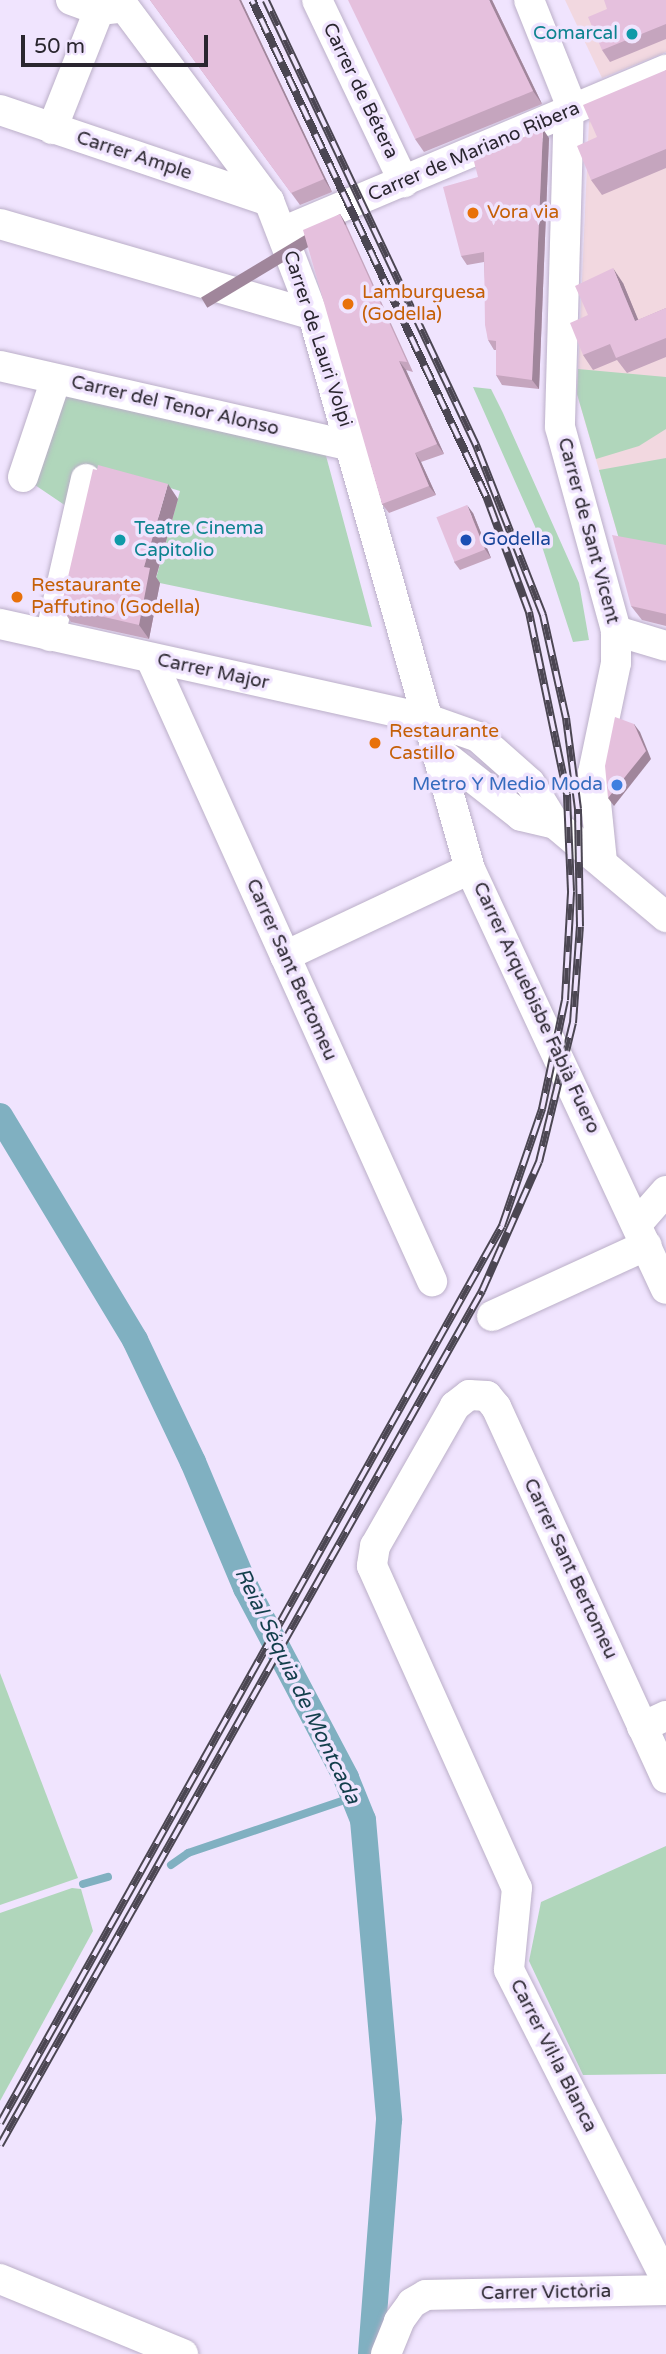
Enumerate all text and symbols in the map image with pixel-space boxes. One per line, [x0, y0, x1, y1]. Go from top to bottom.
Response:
street label: Carrer de Bétera [317, 19, 403, 163]
scale bar [24, 21, 212, 65]
place label: Comarcal [533, 23, 618, 45]
marker: Comarcal [624, 26, 640, 42]
text: 50 m [34, 34, 85, 59]
street label: Carrer de Mariano Ribera [365, 97, 583, 207]
street label: Carrer Ample [73, 127, 195, 185]
place label: Vora via [487, 202, 559, 224]
marker: Vora via [465, 205, 481, 221]
street label: Carrer de Lauri Volpi [278, 248, 356, 430]
place label: Lamburguesa (Godella) [362, 282, 486, 326]
marker: Lamburguesa (Godella) [340, 296, 356, 312]
street label: Carrer del Tenor Alonso [69, 371, 281, 441]
street label: Carrer de Sant Vicent [552, 435, 624, 627]
place label: Teatre Cinema Capitolio [134, 518, 264, 562]
place label: Godella [482, 529, 551, 551]
marker: Godella [456, 530, 476, 550]
marker: Teatre Cinema Capitolio [112, 532, 128, 548]
place label: Restaurante Paffutino (Godella) [31, 575, 200, 619]
marker: Restaurante Paffutino (Godella) [9, 589, 25, 605]
street label: Carrer Major [155, 649, 271, 695]
place label: Restaurante Castillo [389, 721, 499, 765]
marker: Restaurante Castillo [367, 735, 383, 751]
place label: Metro Y Medio Moda [412, 774, 603, 796]
marker: Metro Y Medio Moda [609, 777, 625, 793]
street label: Carrer Sant Bertomeu [241, 876, 341, 1064]
street label: Carrer Arquebisbe Fabià Fuero [468, 879, 604, 1137]
street label: Carrer Sant Bertomeu [518, 1475, 622, 1663]
water label: Reial Séquia de Montcada [229, 1564, 365, 1808]
street label: Carrer Vil·la Blanca [505, 1976, 601, 2136]
street label: Carrer Victòria [481, 2280, 611, 2306]

